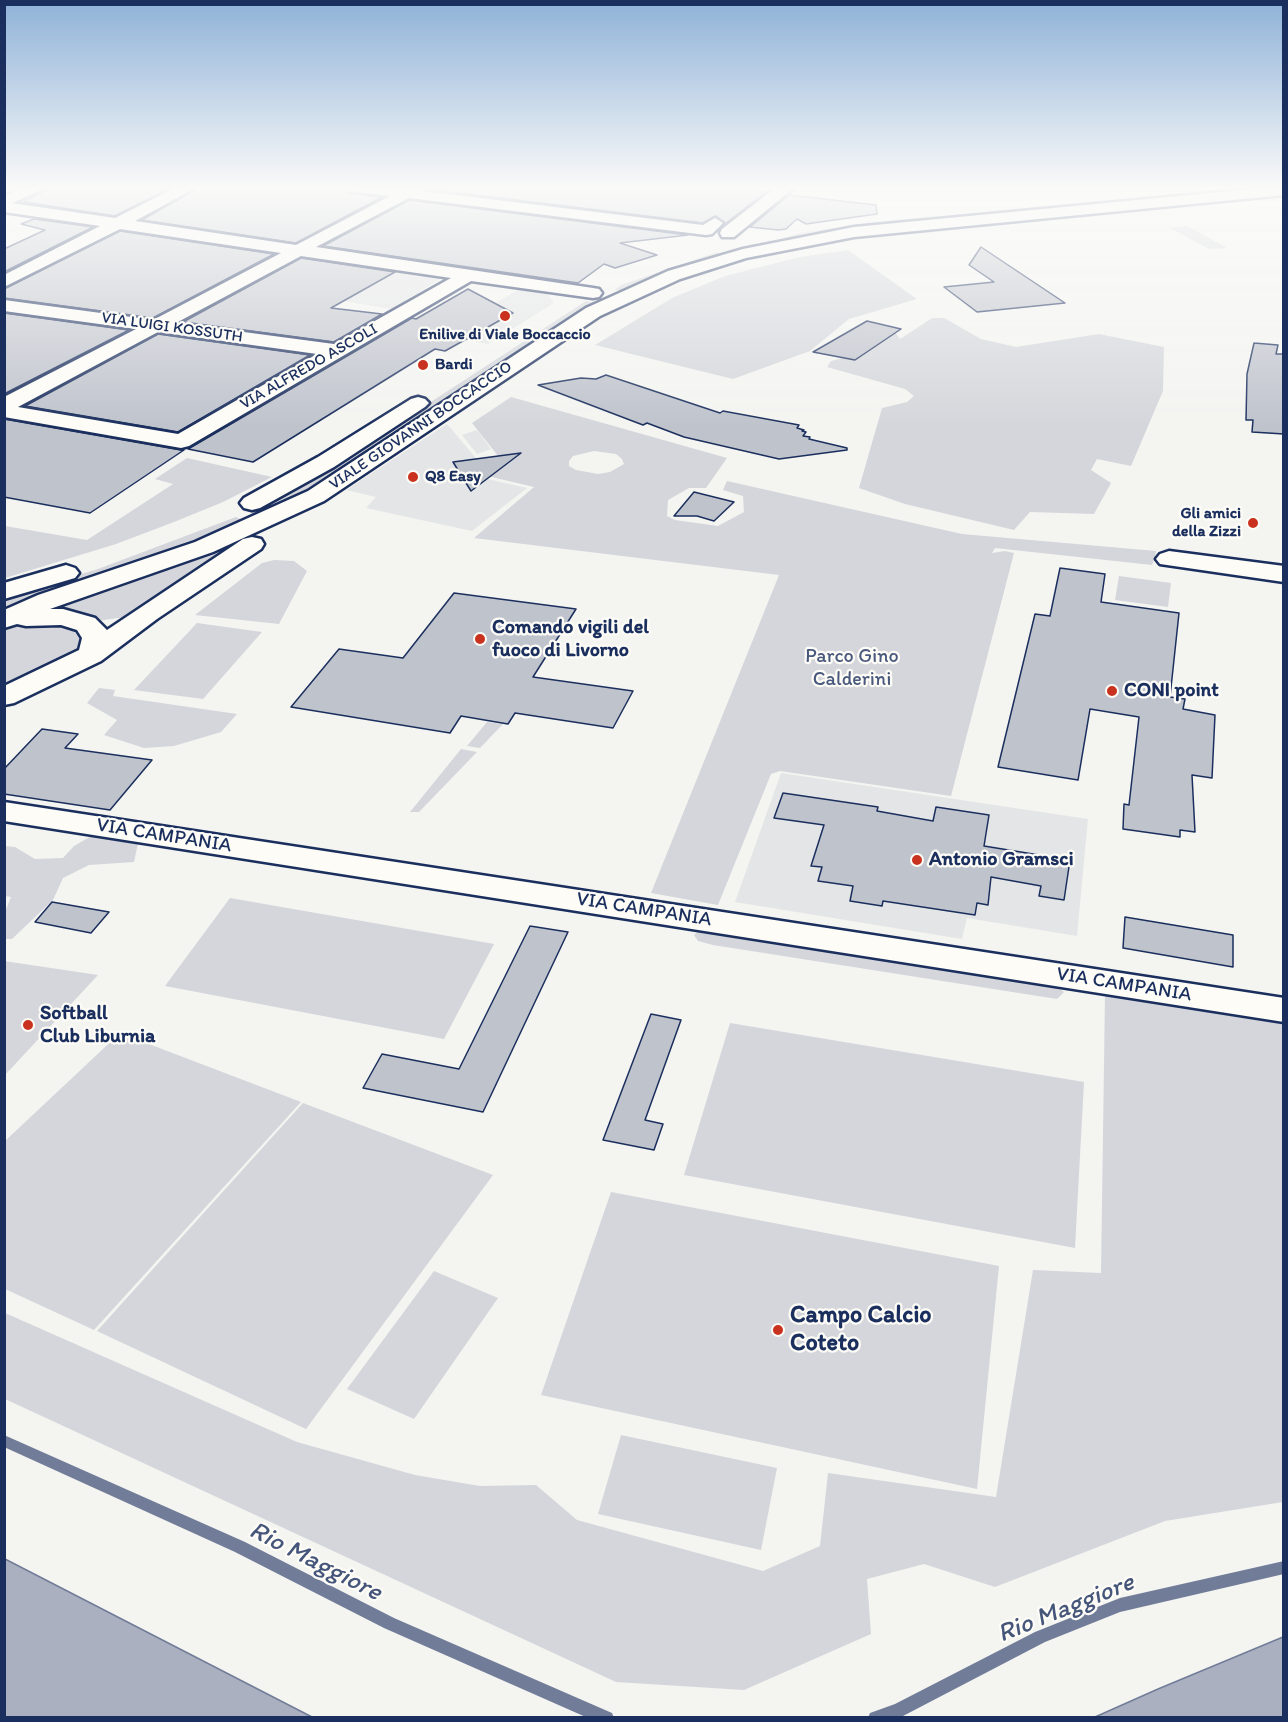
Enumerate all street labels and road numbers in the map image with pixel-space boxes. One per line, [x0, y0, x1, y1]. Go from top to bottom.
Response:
street label: VIA LUIGI KOSSUTH [100, 309, 244, 347]
street label: VIA ALFREDO ASCOLI [237, 320, 381, 414]
street label: VIALE GIOVANNI BOCCACCIO [326, 358, 516, 494]
street label: VIA CAMPANIA [95, 813, 233, 859]
street label: VIA CAMPANIA [575, 887, 713, 933]
street label: VIA CAMPANIA [1055, 962, 1193, 1008]

